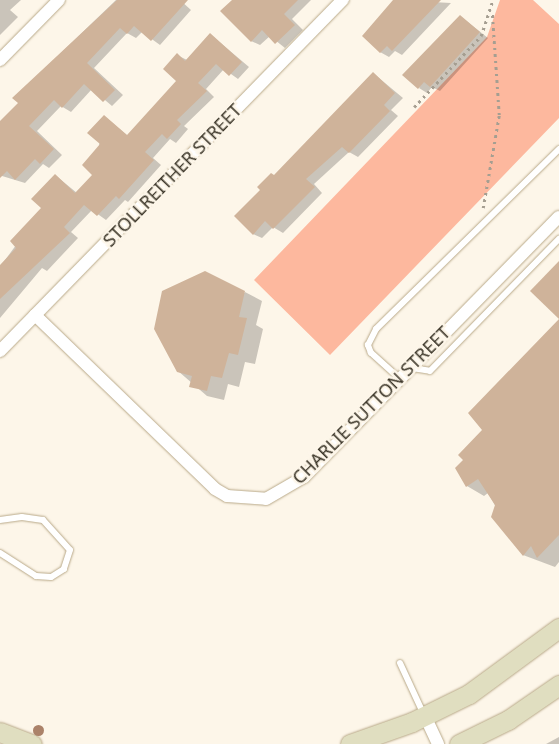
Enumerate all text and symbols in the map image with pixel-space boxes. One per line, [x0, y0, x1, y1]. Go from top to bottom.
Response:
street label: STOLLREITHER STREET [98, 99, 246, 251]
street label: CHARLIE SUTTON STREET [288, 322, 454, 488]

